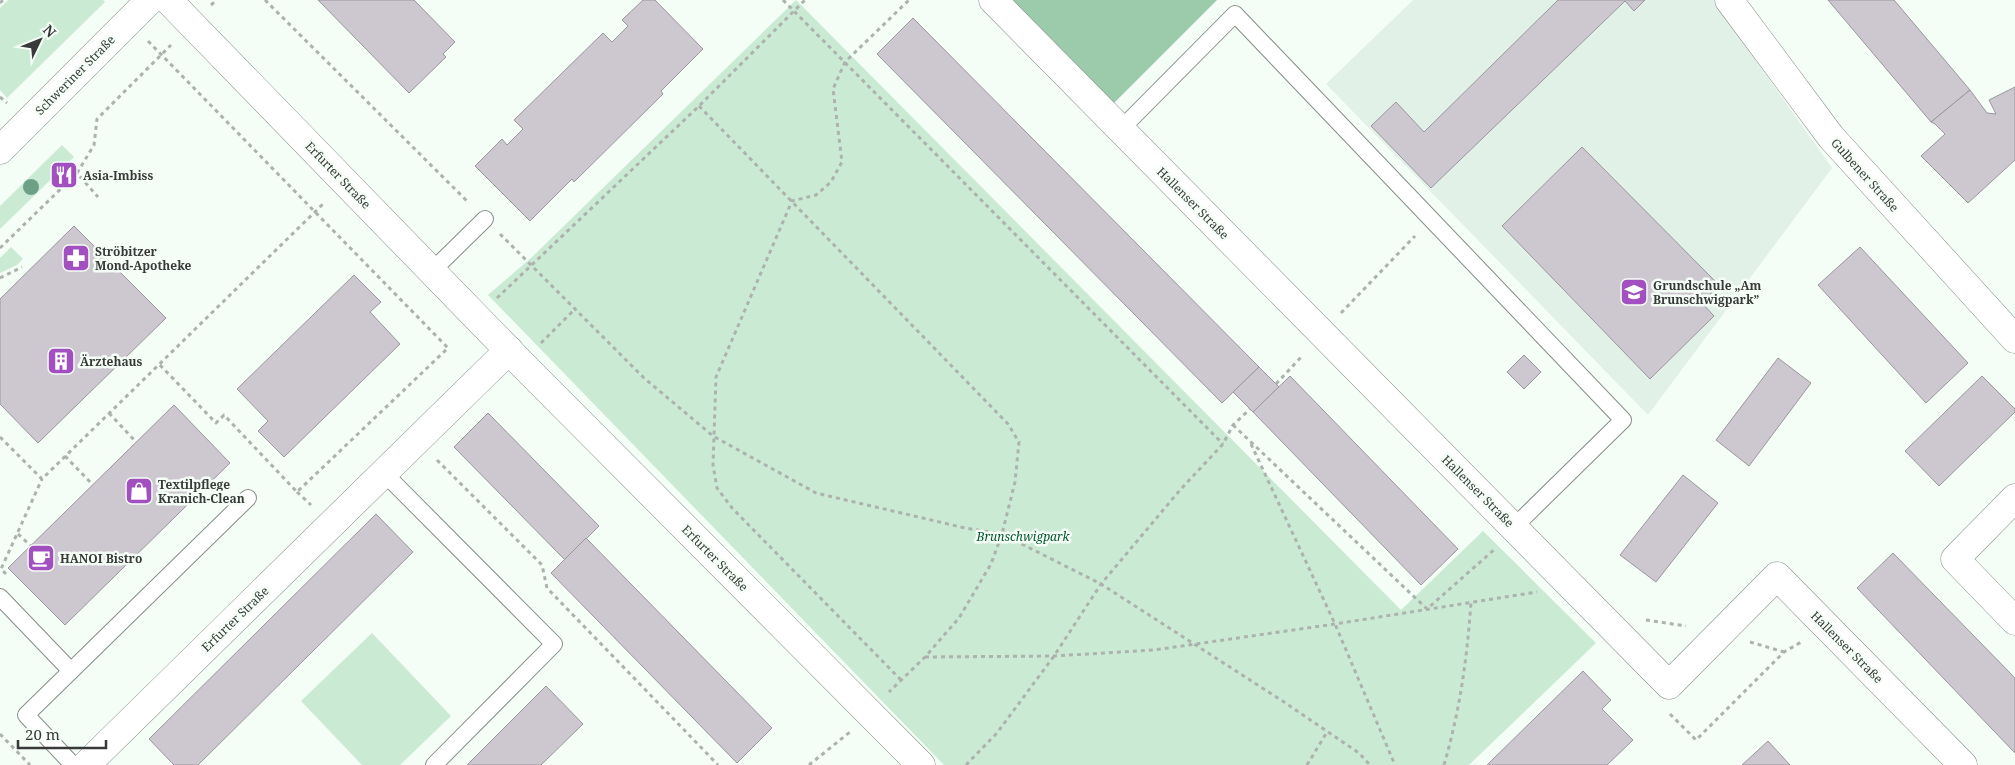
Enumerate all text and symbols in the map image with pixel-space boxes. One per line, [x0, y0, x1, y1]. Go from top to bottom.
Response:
north arrow [15, 15, 65, 65]
text: N [39, 20, 61, 41]
street label: Schweriner Straße [31, 31, 119, 119]
street label: Gulbener Straße [1827, 134, 1903, 216]
street label: Erfurter Straße [302, 138, 374, 212]
restaurant icon: Asia-Imbiss [49, 160, 79, 190]
street label: Hallenser Straße [1153, 163, 1233, 243]
place label: Asia-Imbiss [83, 167, 153, 184]
pharmacy icon: Ströbitzer Mond-Apotheke [61, 243, 91, 273]
place label: Ströbitzer Mond-Apotheke [95, 243, 192, 274]
school or university icon: Grundschule „Am Brunschwigpark” [1619, 277, 1649, 307]
place label: Grundschule „Am Brunschwigpark” [1653, 277, 1762, 308]
building icon: Ärztehaus [46, 346, 76, 376]
place label: Ärztehaus [80, 353, 143, 370]
street label: Hallenser Straße [1438, 451, 1518, 531]
shop icon: Textilpflege Kranich-Clean [124, 476, 154, 506]
place label: Textilpflege Kranich-Clean [158, 476, 245, 507]
street label: Erfurter Straße [678, 521, 752, 595]
park label: Brunschwigpark [976, 528, 1071, 545]
cafe icon: HANOI Bistro [26, 543, 56, 573]
place label: HANOI Bistro [60, 550, 142, 567]
street label: Erfurter Straße [198, 583, 272, 655]
street label: Hallenser Straße [1807, 607, 1887, 687]
scale bar [18, 718, 105, 750]
text: 20 m [25, 724, 60, 744]

